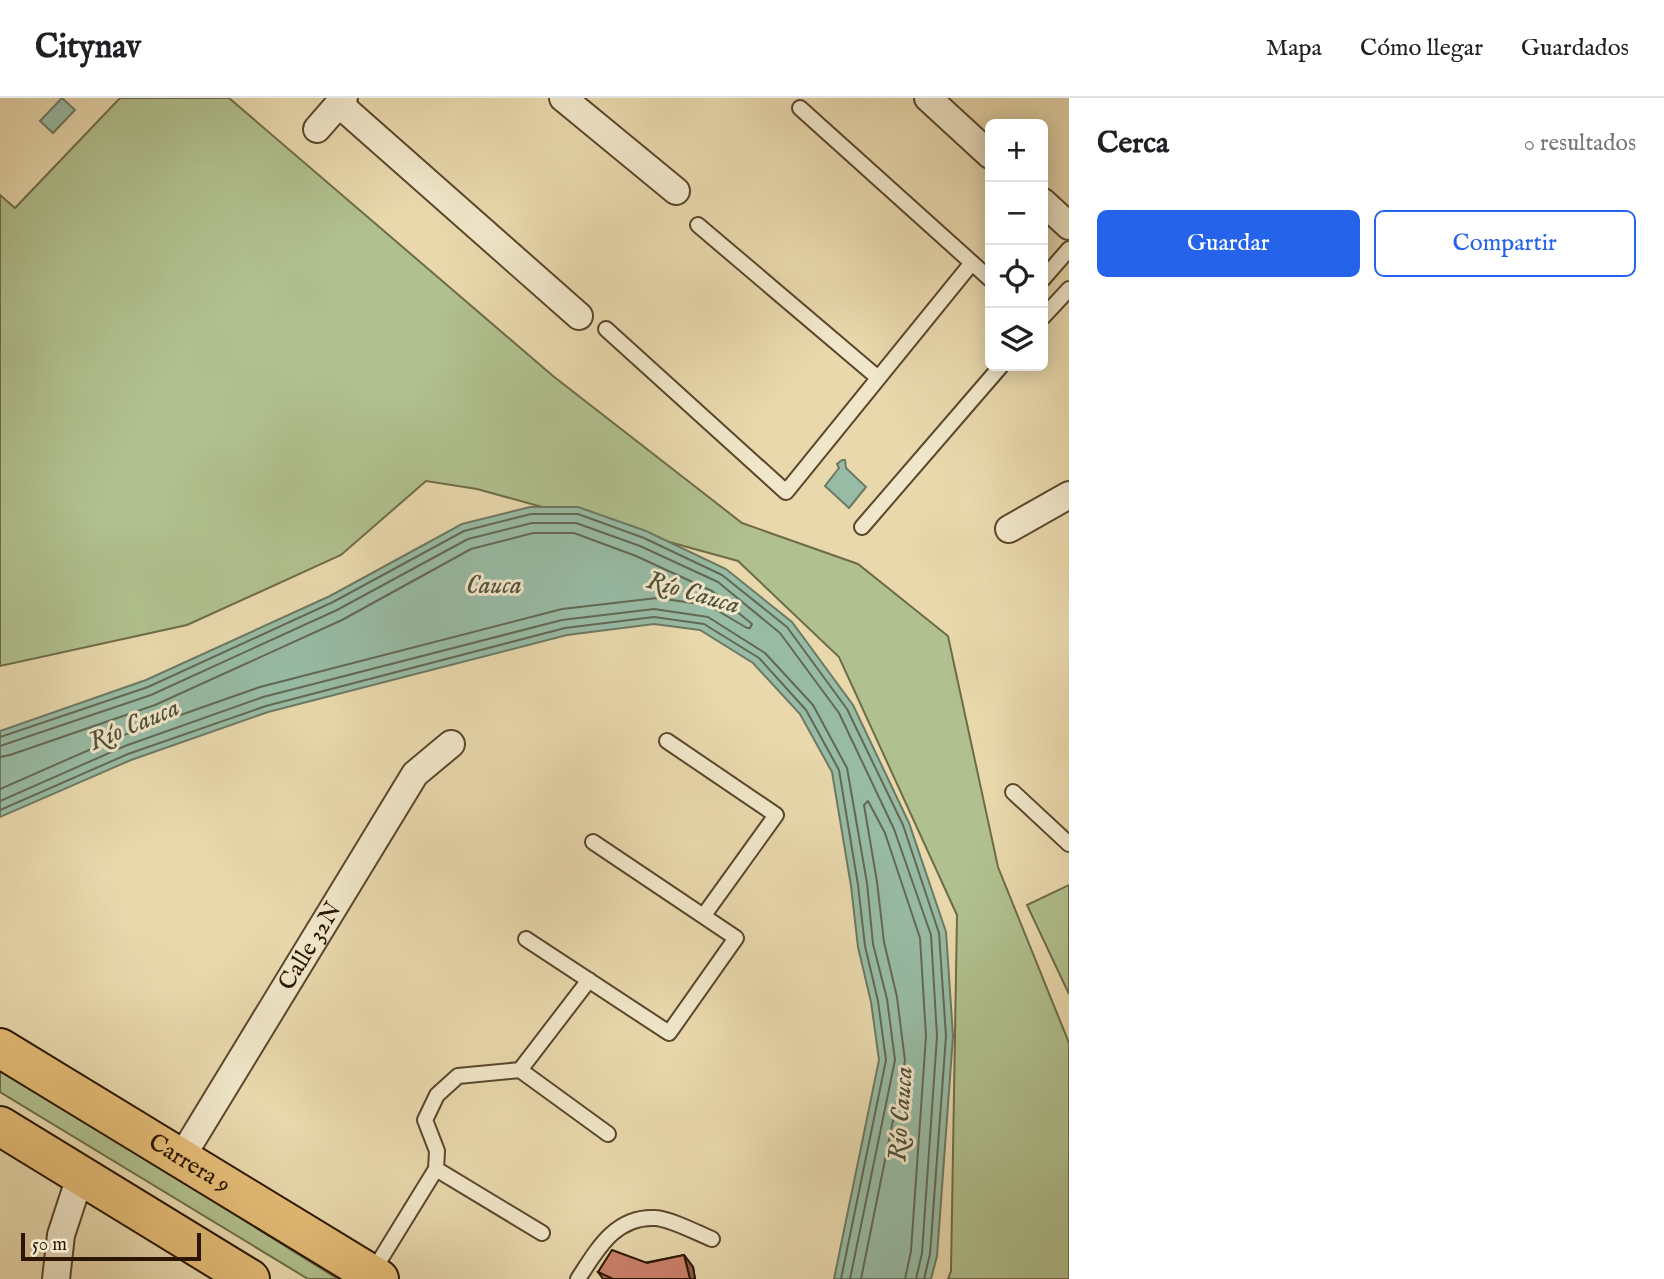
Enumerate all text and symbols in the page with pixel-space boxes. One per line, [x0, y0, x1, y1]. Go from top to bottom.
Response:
text: Citynav [35, 27, 141, 69]
text: Mapa [1266, 33, 1322, 64]
text: Cómo llegar [1360, 33, 1483, 64]
text: Guardados [1521, 33, 1629, 64]
map controls [985, 119, 1048, 371]
button: + [985, 119, 1048, 182]
text: Cerca [1097, 125, 1169, 163]
text: 0 resultados [1524, 129, 1636, 158]
button: − [985, 182, 1048, 245]
button: Guardar [1097, 210, 1360, 277]
button: Compartir [1374, 210, 1636, 277]
button: locate [985, 245, 1048, 308]
button: layers [985, 308, 1048, 371]
water label: Río Cauca [643, 564, 743, 622]
water label: Cauca [466, 569, 522, 602]
water label: Río Cauca [84, 691, 184, 759]
street label: Calle 32N [271, 896, 349, 996]
water label: Río Cauca [881, 1065, 921, 1163]
street label: Carrera 9 [143, 1127, 237, 1200]
scale bar [21, 1230, 201, 1262]
text: 50 m [32, 1233, 67, 1257]

